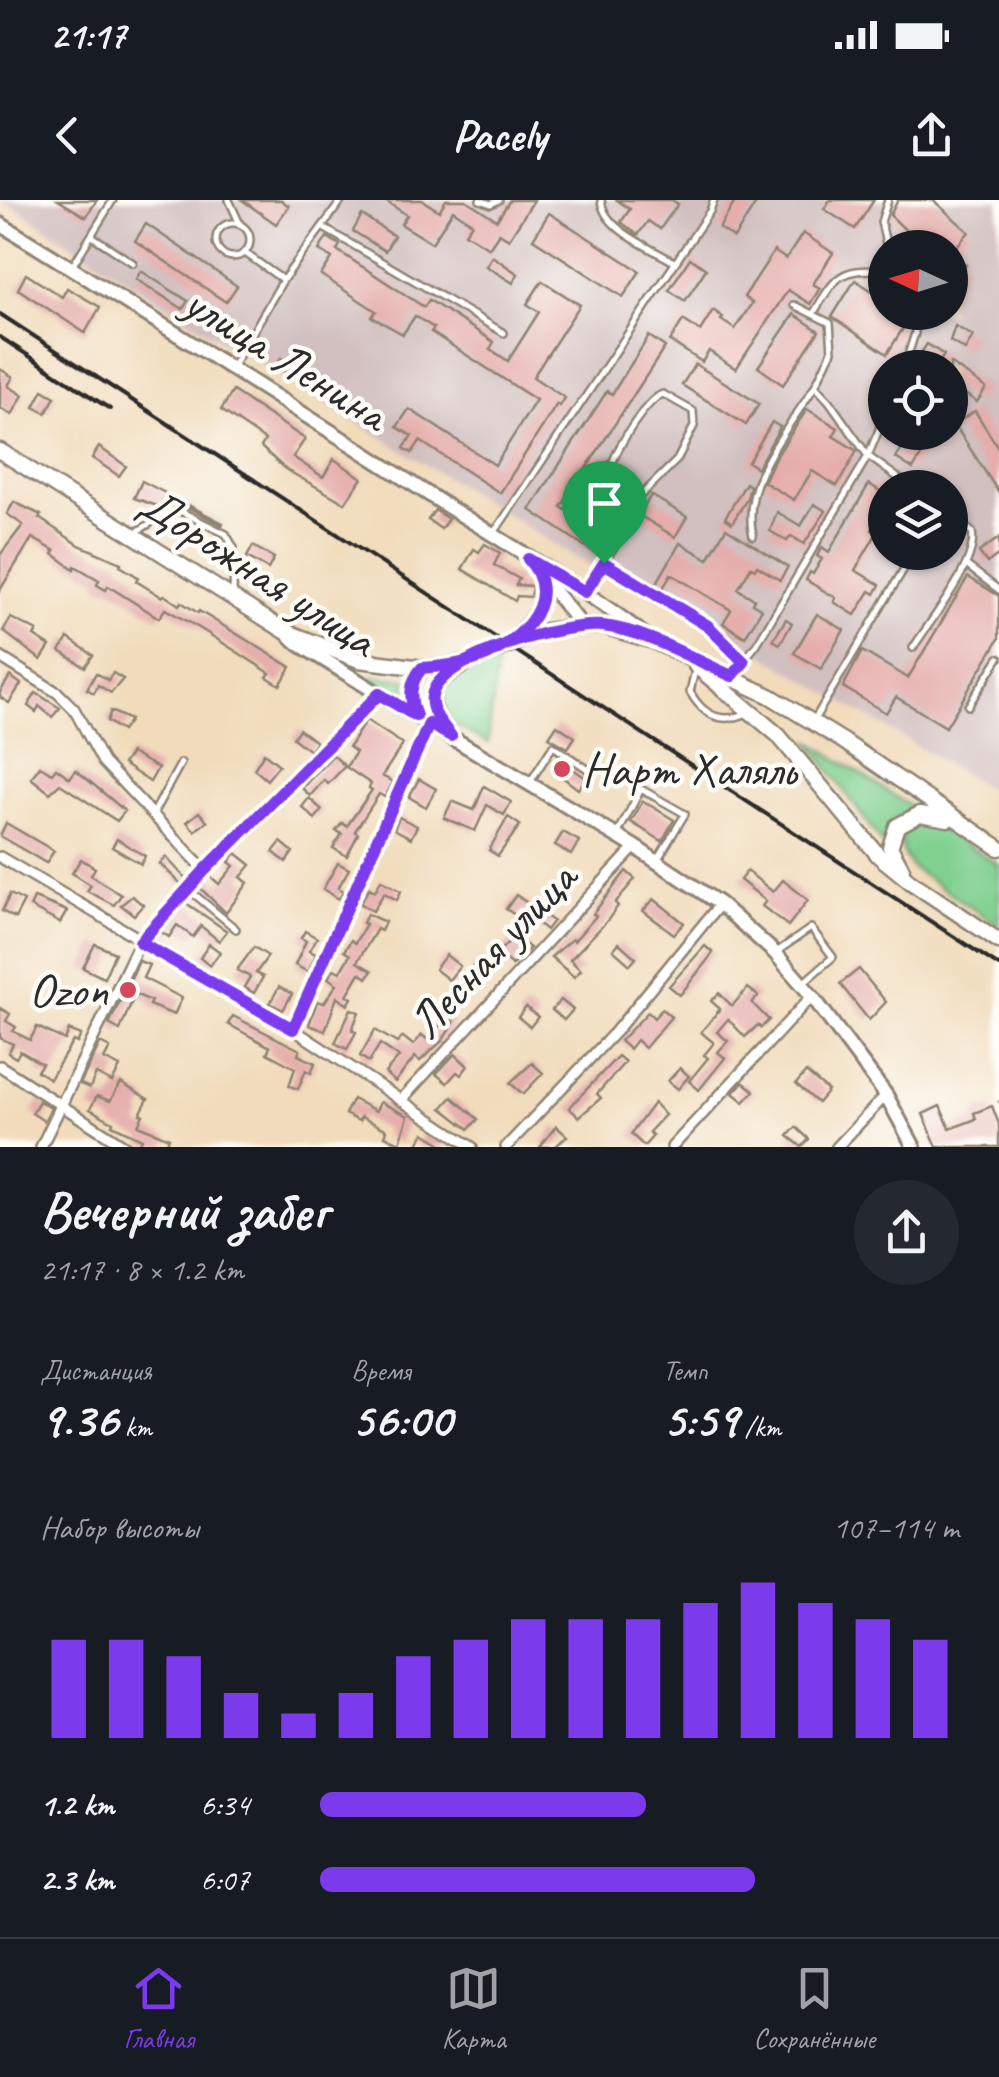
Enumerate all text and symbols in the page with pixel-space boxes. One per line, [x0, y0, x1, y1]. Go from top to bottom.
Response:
text: 21:17 [50, 12, 126, 59]
text: Pacely [452, 107, 547, 164]
icon: back [40, 108, 95, 163]
icon: share [904, 108, 959, 163]
north arrow [868, 230, 968, 330]
map controls [868, 230, 968, 570]
street label: улица Ленина [171, 271, 402, 446]
button: locate [868, 350, 968, 450]
pin [562, 461, 647, 564]
button: layers [868, 470, 968, 570]
street label: Дорожная улица [129, 472, 390, 671]
icon: arrive [577, 476, 632, 531]
place label: Нарт Халяль [582, 739, 798, 799]
marker: Нарт Халяль [551, 758, 573, 780]
street label: Лесная улица [395, 846, 592, 1051]
place label: Ozon [29, 960, 108, 1020]
marker: Ozon [117, 979, 139, 1001]
text: Вечерний забег [40, 1176, 328, 1246]
button: share [854, 1180, 959, 1285]
text: 21:17 · 8 × 1.2 km [40, 1249, 244, 1290]
text: Дистанция [40, 1353, 152, 1388]
text: Время [351, 1353, 410, 1388]
text: Темп [663, 1353, 708, 1388]
text: 9.36 [40, 1388, 118, 1451]
text: 56:00 [351, 1388, 451, 1451]
text: 5:59 [663, 1388, 738, 1451]
text: km [118, 1409, 152, 1444]
text: /km [738, 1409, 781, 1444]
text: Набор высоты [40, 1507, 199, 1548]
text: 107–114 m [833, 1507, 959, 1548]
text: 1.2 km [40, 1784, 114, 1825]
text: 6:34 [200, 1784, 250, 1825]
text: 2.3 km [40, 1859, 114, 1900]
text: 6:07 [200, 1859, 250, 1900]
tab: Главная [124, 1961, 194, 2056]
tab: Карта [442, 1961, 506, 2056]
tab: Сохранённые [754, 1961, 875, 2056]

